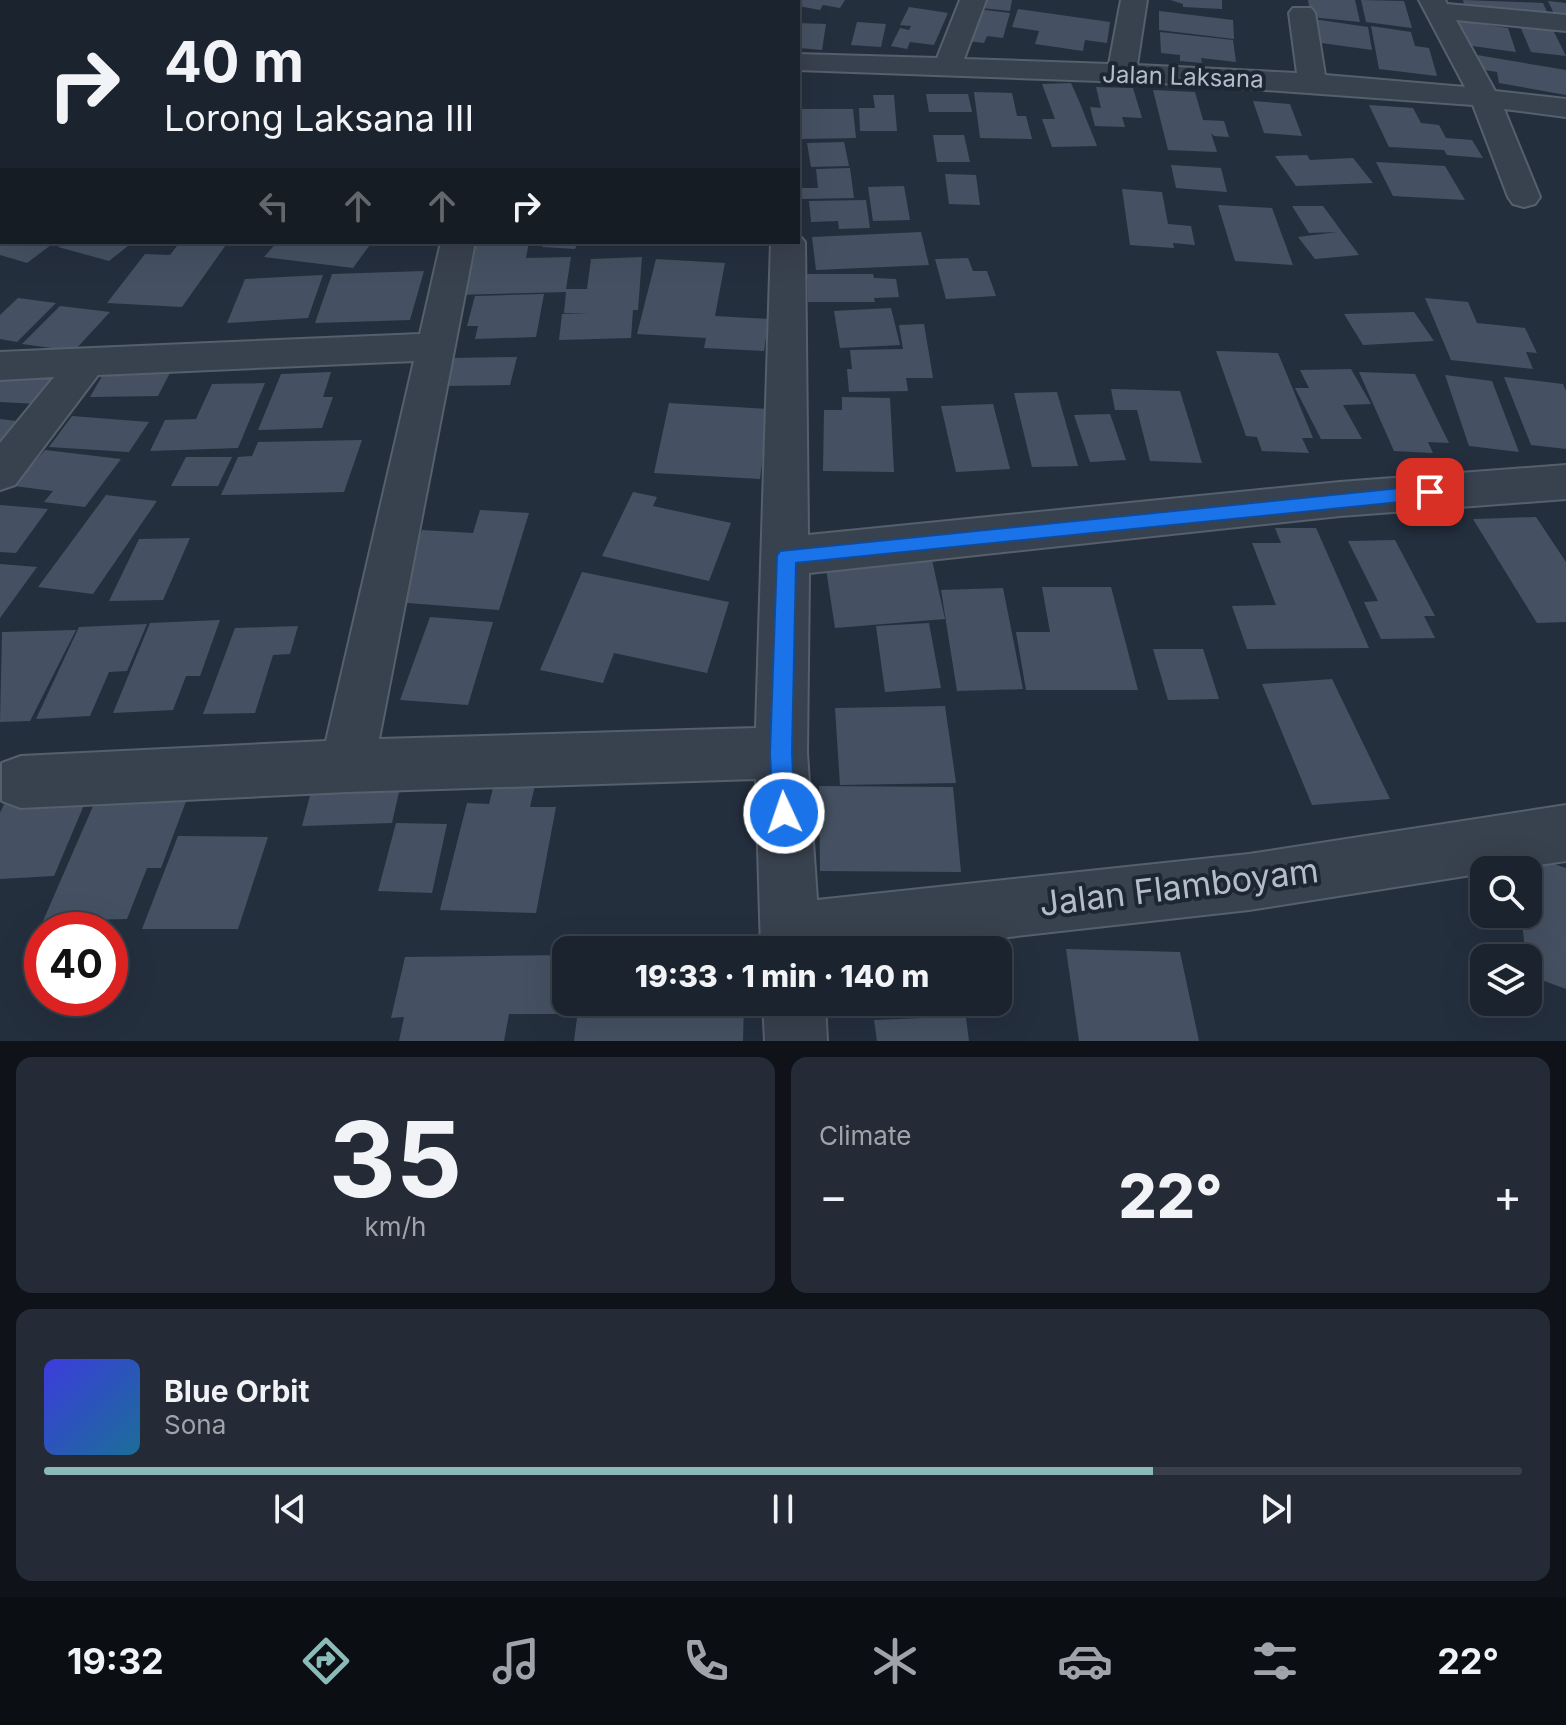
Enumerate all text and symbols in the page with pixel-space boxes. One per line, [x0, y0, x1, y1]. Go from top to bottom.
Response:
text: 40 m [164, 28, 304, 96]
icon: right [32, 32, 136, 136]
street label: Jalan Laksana [1102, 59, 1264, 94]
text: Lorong Laksana III [164, 96, 474, 140]
icon: left [252, 184, 296, 228]
icon: ahead [336, 184, 380, 228]
icon: ahead [420, 184, 464, 228]
icon: right [504, 184, 548, 228]
pin [1396, 458, 1464, 526]
icon: arrive [1408, 470, 1452, 514]
position arrow [742, 771, 826, 855]
street label: Jalan Flamboyam [1037, 849, 1321, 924]
map controls [1470, 856, 1542, 1016]
button: search [1470, 856, 1542, 928]
speed limit sign: 40 [24, 912, 128, 1016]
button: layers [1470, 944, 1542, 1016]
text: 19:33 · 1 min · 140 m [635, 958, 929, 994]
text: 35 [329, 1096, 462, 1222]
text: Climate [819, 1120, 911, 1151]
text: 22° [1118, 1160, 1223, 1232]
text: − [819, 1169, 848, 1223]
text: + [1493, 1169, 1522, 1223]
text: km/h [365, 1211, 426, 1242]
text: Blue Orbit [164, 1373, 309, 1409]
text: Sona [164, 1409, 226, 1440]
icon: previous [268, 1487, 312, 1531]
icon: pause [761, 1487, 805, 1531]
icon: next [1254, 1487, 1298, 1531]
icon: directions [298, 1633, 354, 1689]
icon: music [488, 1633, 544, 1689]
icon: phone [678, 1633, 734, 1689]
icon: climate [867, 1633, 923, 1689]
icon: car [1057, 1633, 1113, 1689]
icon: filters [1247, 1633, 1303, 1689]
text: 19:32 [67, 1639, 164, 1683]
text: 22° [1437, 1639, 1499, 1683]

